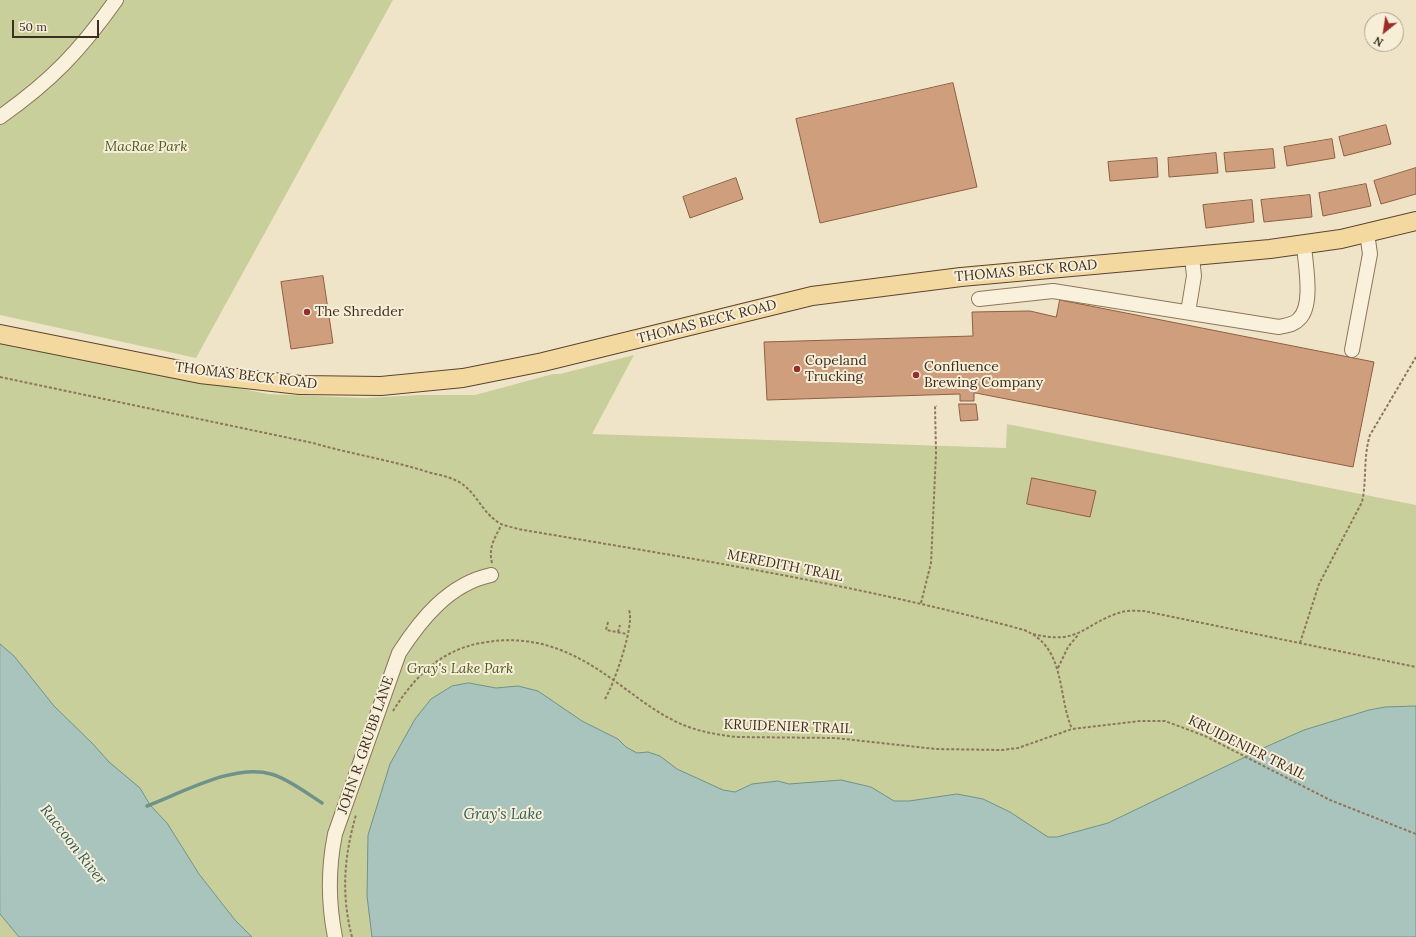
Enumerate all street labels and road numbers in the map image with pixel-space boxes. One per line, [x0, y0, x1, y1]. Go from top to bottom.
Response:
street label: THOMAS BECK ROAD [954, 256, 1098, 286]
street label: THOMAS BECK ROAD [635, 297, 779, 347]
street label: THOMAS BECK ROAD [174, 359, 318, 393]
street label: MEREDITH TRAIL [726, 547, 844, 585]
street label: JOHN R. GRUBB LANE [335, 674, 397, 816]
street label: KRUIDENIER TRAIL [1185, 712, 1309, 784]
street label: KRUIDENIER TRAIL [723, 716, 853, 738]

